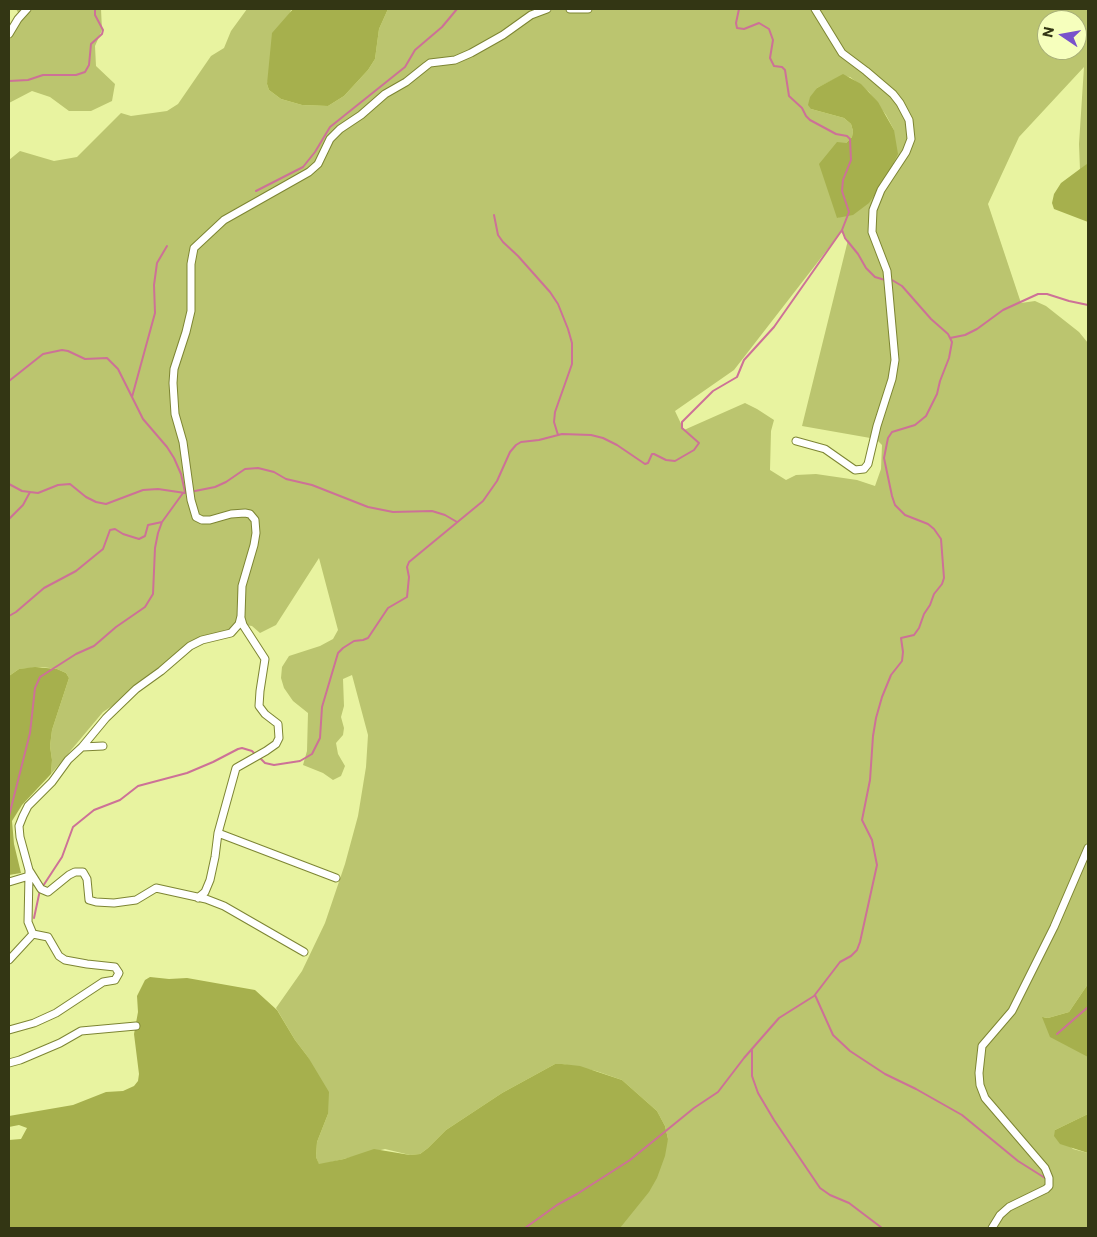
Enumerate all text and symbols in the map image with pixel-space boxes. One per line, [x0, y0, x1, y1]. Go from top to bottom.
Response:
north arrow [1037, 10, 1087, 60]
text: N [1038, 25, 1057, 39]

